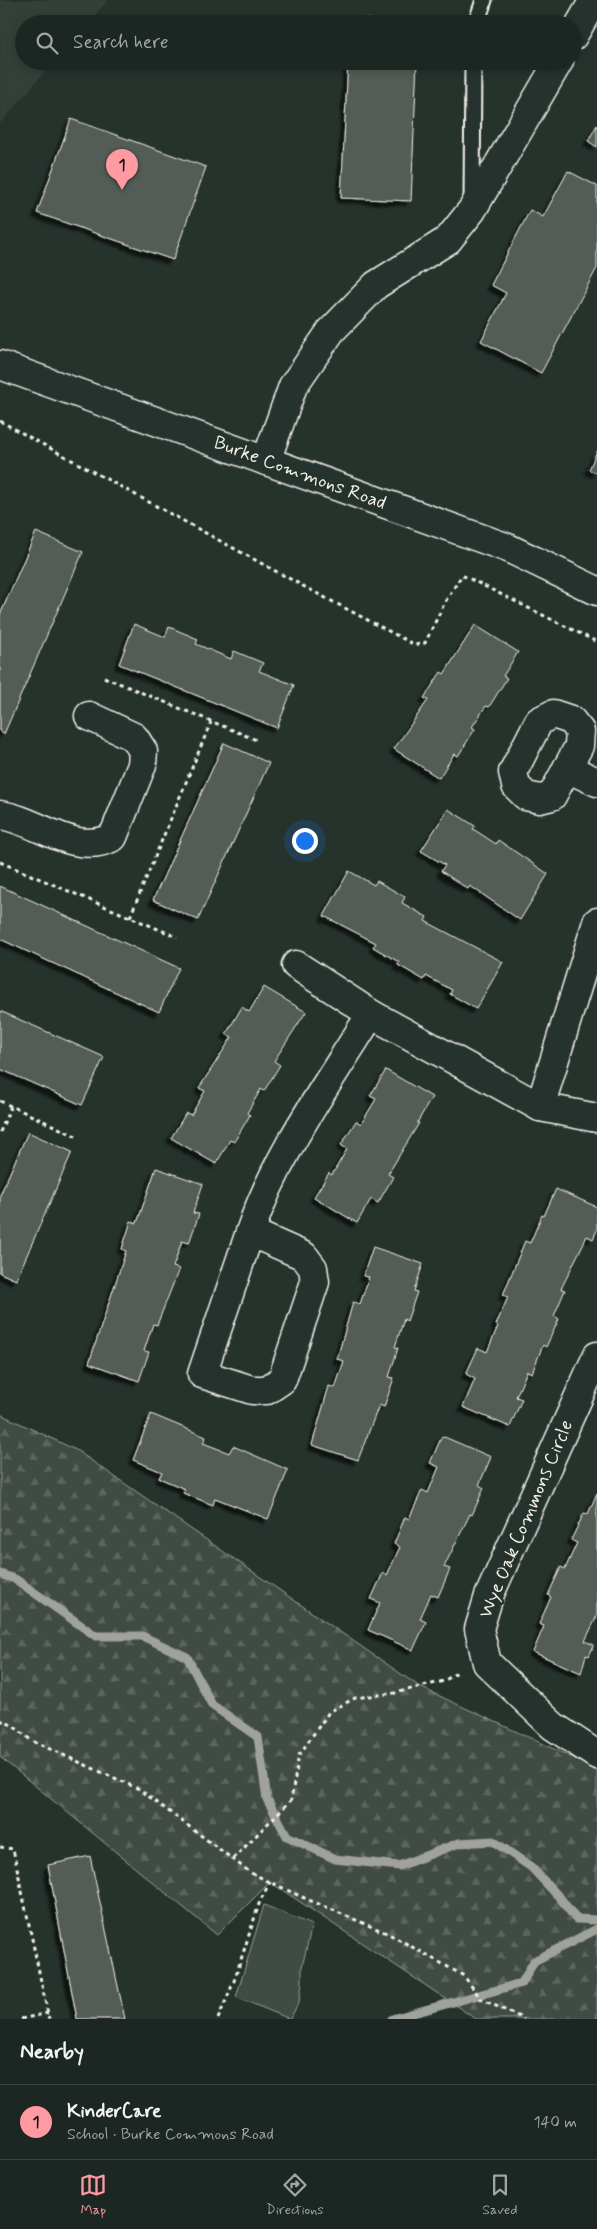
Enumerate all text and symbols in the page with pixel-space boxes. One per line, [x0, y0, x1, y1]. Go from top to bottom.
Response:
search box [15, 15, 582, 70]
icon: search [33, 29, 61, 57]
text: Search here [73, 30, 169, 55]
pin: 1 [106, 149, 138, 190]
street label: Burke Commons Road [210, 430, 390, 516]
your location [292, 828, 318, 854]
street label: Wye Oak Commons Circle [473, 1416, 579, 1622]
text: Nearby [20, 2038, 84, 2066]
text: KinderCare [67, 2099, 161, 2124]
text: 1 [32, 2112, 40, 2133]
text: 140 m [533, 2112, 577, 2133]
text: School · Burke Commons Road [67, 2124, 274, 2145]
tab: Map [79, 2171, 107, 2219]
tab: Directions [266, 2171, 324, 2219]
tab: Saved [482, 2171, 518, 2219]

